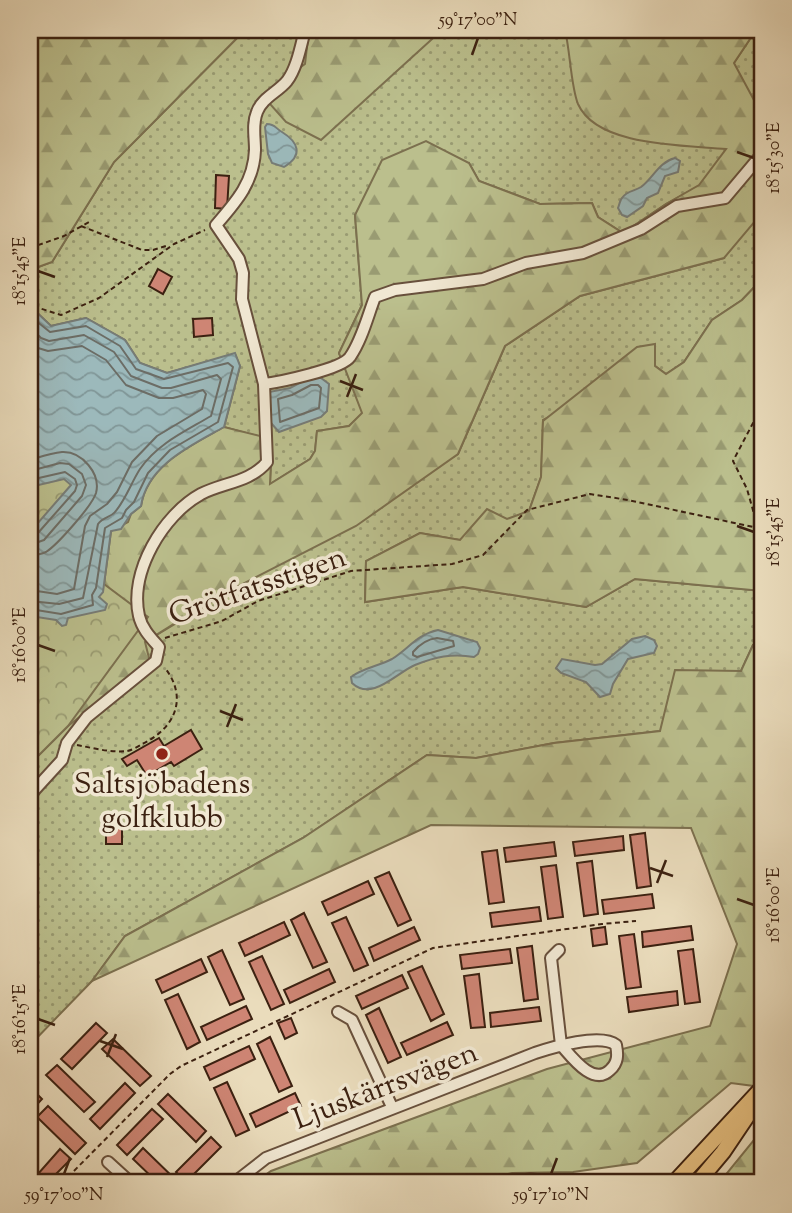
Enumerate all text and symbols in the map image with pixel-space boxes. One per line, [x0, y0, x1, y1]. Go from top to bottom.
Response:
text: 59°17'00"N [438, 8, 517, 34]
text: 18°15'30"E [762, 122, 788, 194]
text: 18°15'45"E [8, 236, 34, 305]
text: 18°15'45"E [762, 497, 788, 566]
street label: Grötfatsstigen [163, 537, 352, 638]
text: 18°16'00"E [8, 607, 34, 683]
marker: Saltsjöbadens golfklubb [154, 746, 170, 762]
place label: Saltsjöbadens golfklubb [74, 764, 250, 841]
text: 18°16'00"E [762, 867, 788, 943]
text: 18°16'15"E [8, 984, 34, 1054]
street label: Ljuskärrsvägen [287, 1032, 485, 1142]
text: 59°17'00"N [24, 1183, 103, 1209]
text: 59°17'10"N [512, 1183, 589, 1209]

